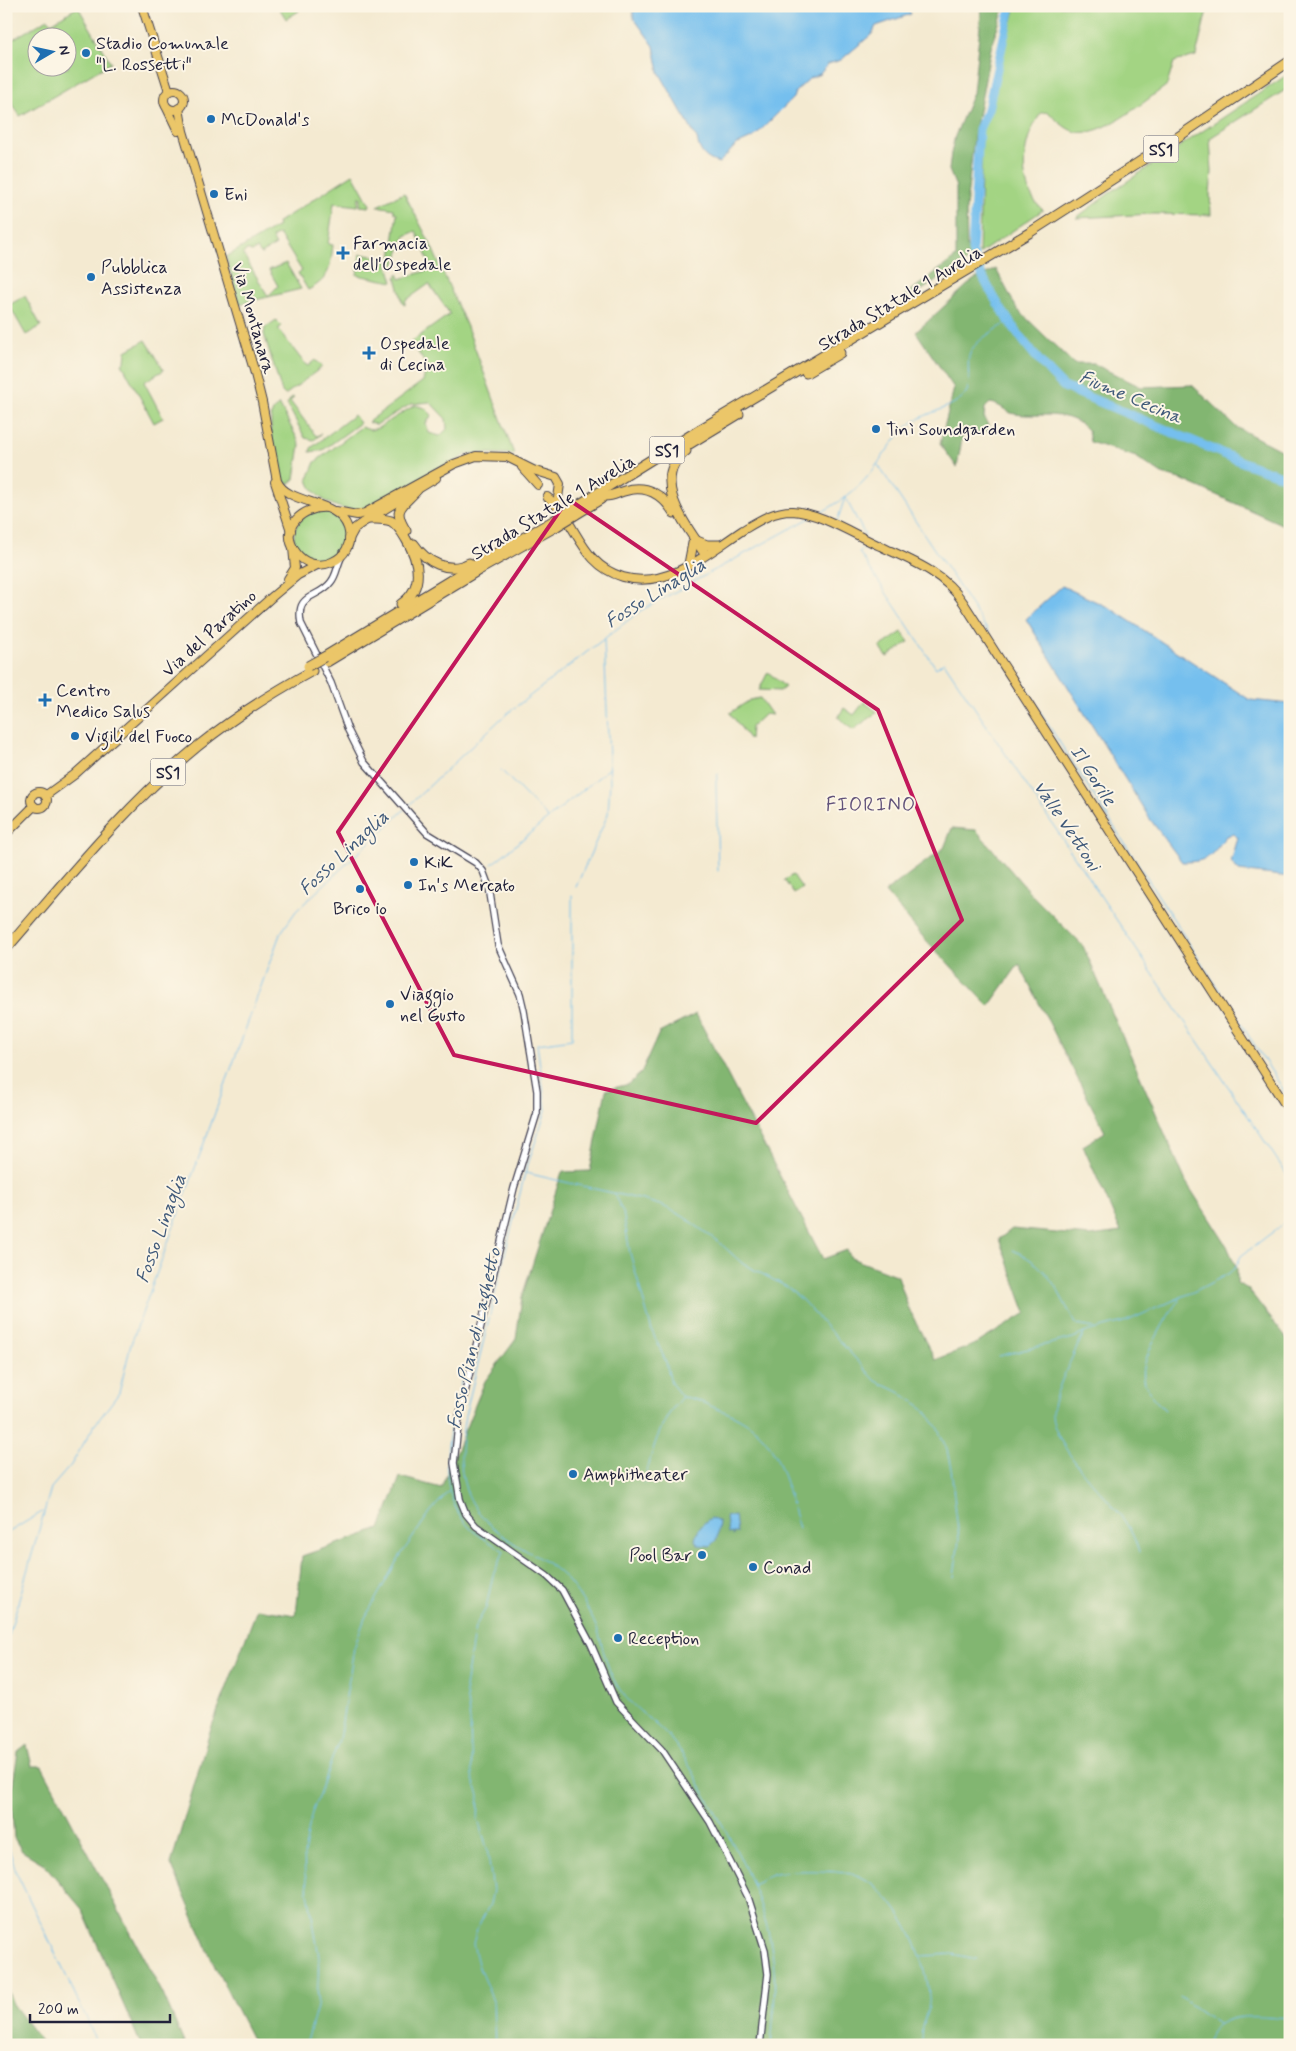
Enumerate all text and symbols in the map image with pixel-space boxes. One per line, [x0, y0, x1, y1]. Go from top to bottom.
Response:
north arrow [28, 28, 78, 78]
place label: Stadio Comunale "L. Rossetti" [96, 32, 229, 77]
text: N [54, 44, 73, 56]
marker: Stadio Comunale "L. Rossetti" [80, 47, 92, 59]
place label: McDonald's [221, 108, 309, 132]
marker: McDonald's [205, 113, 217, 125]
road number: SS1 [1144, 136, 1178, 162]
place label: Eni [224, 183, 248, 207]
marker: Eni [208, 188, 220, 200]
place label: Farmacia dell'Ospedale [353, 232, 452, 277]
street label: Strada Statale 1 Aurelia [814, 240, 987, 357]
marker: Farmacia dell'Ospedale [337, 247, 349, 259]
place label: Pubblica Assistenza [101, 256, 182, 301]
street label: Via Montanara [226, 260, 280, 377]
marker: Pubblica Assistenza [85, 271, 97, 283]
place label: Ospedale di Cecina [380, 332, 450, 377]
marker: Ospedale di Cecina [362, 346, 376, 360]
water label: Fiume Cecina [1076, 365, 1186, 430]
place label: Tinì Soundgarden [886, 418, 1015, 442]
marker: Tinì Soundgarden [870, 423, 882, 435]
road number: SS1 [650, 436, 684, 464]
street label: Strada Statale 1 Aurelia [467, 449, 640, 566]
water label: Fosso Linaglia [601, 552, 712, 636]
street label: Via del Paratino [157, 585, 262, 683]
place label: Centro Medico Salus [56, 679, 150, 724]
marker: Centro Medico Salus [38, 693, 52, 707]
place label: Vigili del Fuoco [85, 725, 192, 751]
marker: Vigili del Fuoco [69, 730, 81, 742]
water label: Il Gorile [1064, 741, 1122, 811]
road number: SS1 [150, 759, 186, 786]
water label: Valle Vettoni [1027, 776, 1107, 877]
district label: FIORINO [826, 792, 916, 819]
water label: Fosso Linaglia [294, 805, 396, 903]
place label: KiK [424, 851, 453, 875]
marker: KiK [408, 856, 420, 868]
place label: In's Mercato [418, 874, 515, 898]
marker: In's Mercato [402, 879, 414, 891]
marker: Brico io [354, 883, 366, 895]
place label: Brico io [333, 897, 387, 921]
place label: Viaggio nel Gusto [400, 983, 465, 1028]
marker: Viaggio nel Gusto [384, 998, 396, 1010]
water label: Fosso Linaglia [130, 1170, 195, 1287]
water label: Fosso Pian di Laghetto [441, 1245, 510, 1432]
place label: Amphitheater [583, 1463, 688, 1487]
marker: Amphitheater [567, 1468, 579, 1480]
place label: Pool Bar [629, 1544, 692, 1568]
marker: Pool Bar [696, 1549, 708, 1561]
place label: Conad [763, 1556, 811, 1580]
marker: Conad [747, 1561, 759, 1573]
place label: Reception [628, 1627, 699, 1651]
marker: Reception [612, 1632, 624, 1644]
scale bar [30, 1991, 170, 2023]
text: 200 m [38, 2000, 79, 2020]

